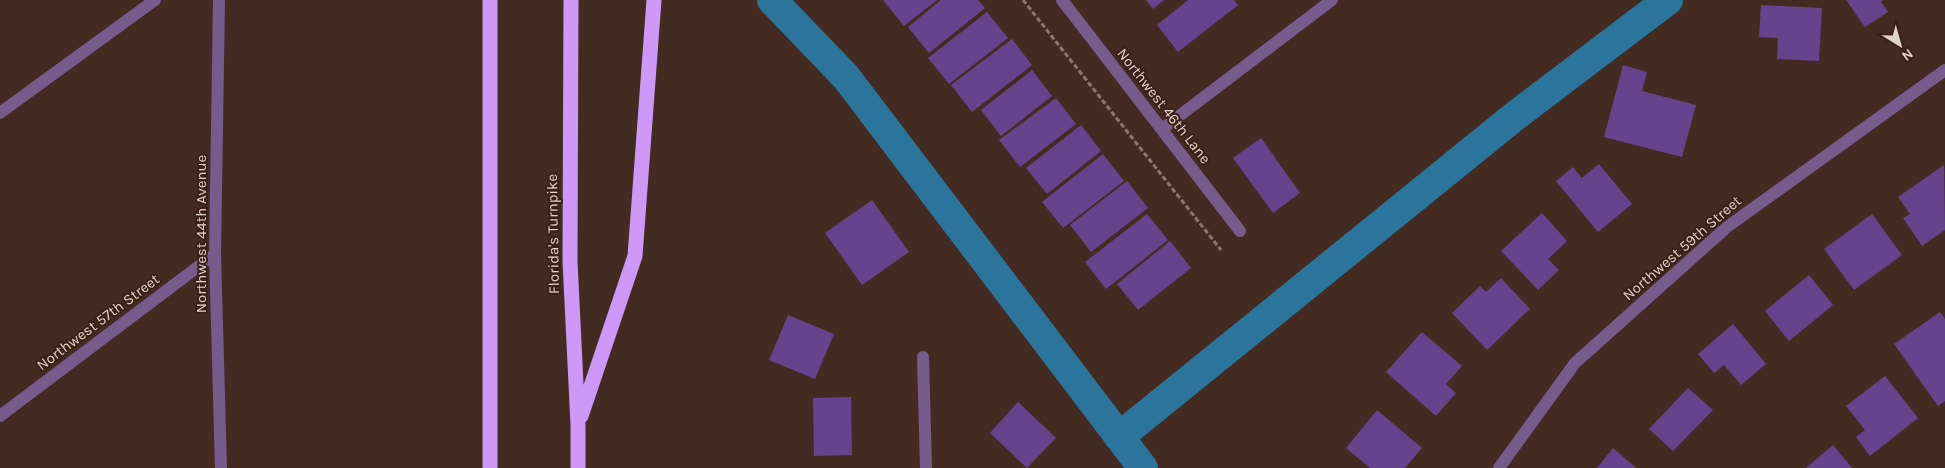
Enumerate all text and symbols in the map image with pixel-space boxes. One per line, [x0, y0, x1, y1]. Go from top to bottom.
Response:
north arrow [1875, 20, 1925, 70]
street label: Northwest 46th Lane [1113, 45, 1215, 167]
text: N [1898, 45, 1917, 65]
street label: Northwest 44th Avenue [192, 155, 210, 313]
street label: Florida's Turnpike [543, 174, 563, 294]
street label: Northwest 59th Street [1619, 191, 1745, 304]
street label: Northwest 57th Street [33, 270, 163, 374]

